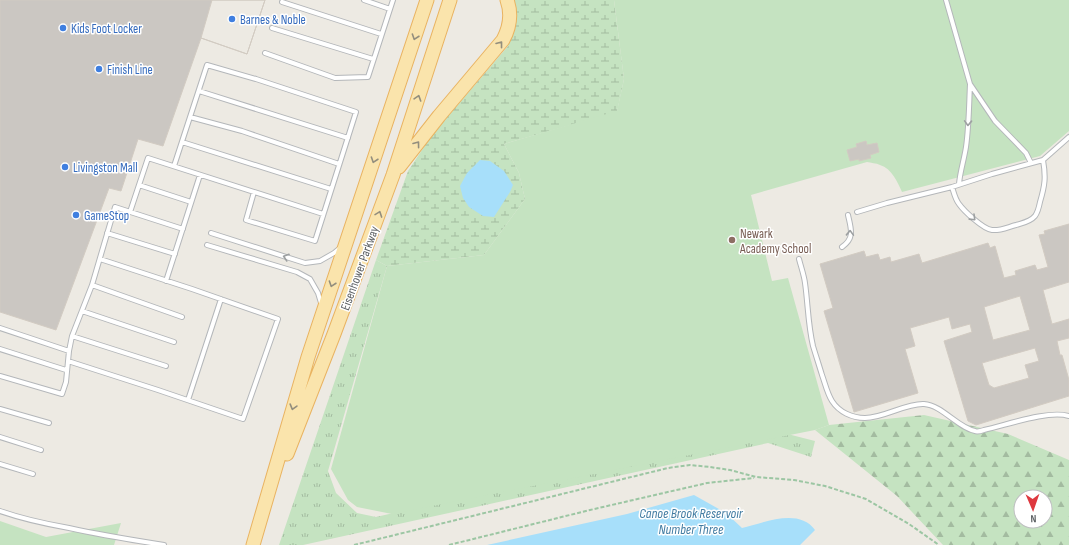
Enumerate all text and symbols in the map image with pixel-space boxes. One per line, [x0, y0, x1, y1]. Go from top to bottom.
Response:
place label: Barnes & Noble [240, 12, 306, 28]
marker: Barnes & Noble [227, 14, 237, 24]
place label: Kids Foot Locker [71, 21, 142, 37]
marker: Kids Foot Locker [58, 23, 68, 33]
one-way arrow [411, 33, 420, 40]
one-way arrow [495, 41, 502, 49]
place label: Finish Line [107, 62, 153, 78]
marker: Finish Line [94, 64, 104, 74]
one-way arrow [413, 95, 422, 102]
one-way arrow [964, 120, 972, 126]
one-way arrow [412, 141, 420, 148]
one-way arrow [370, 157, 378, 164]
place label: Livingston Mall [73, 160, 138, 176]
marker: Livingston Mall [60, 162, 70, 172]
place label: GameStop [84, 208, 129, 224]
marker: GameStop [71, 210, 81, 220]
one-way arrow [374, 211, 382, 218]
one-way arrow [968, 213, 976, 221]
street label: Eisenhower Parkway [337, 224, 383, 313]
place label: Newark Academy School [739, 226, 811, 257]
one-way arrow [846, 230, 854, 236]
marker: Newark Academy School [727, 235, 737, 245]
one-way arrow [283, 254, 290, 262]
one-way arrow [329, 280, 337, 287]
one-way arrow [289, 404, 298, 411]
north arrow [1013, 489, 1053, 529]
water label: Canoe Brook Reservoir Number Three [639, 505, 744, 538]
text: N [1030, 512, 1036, 525]

